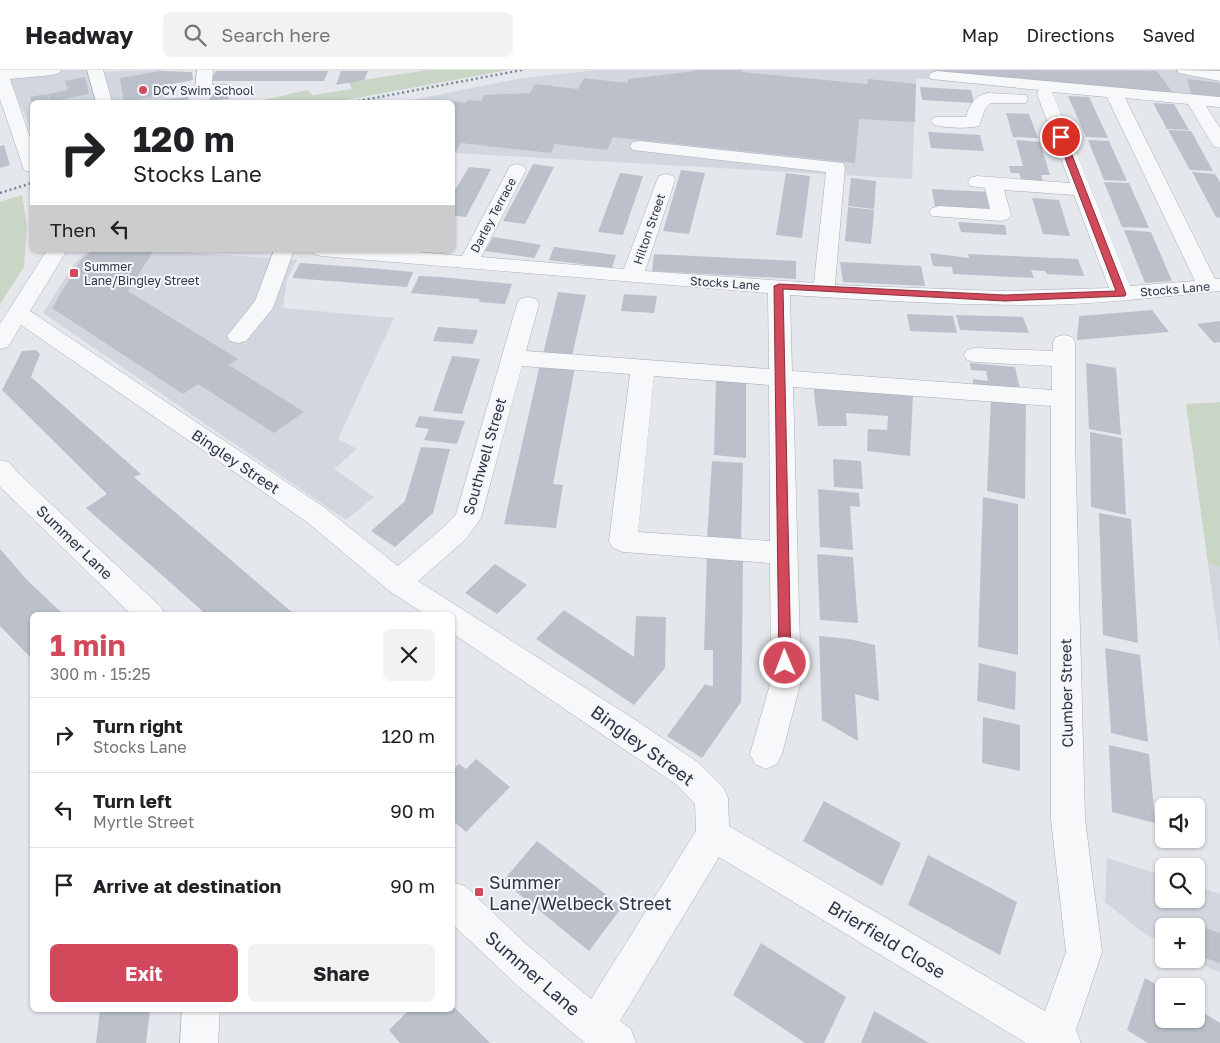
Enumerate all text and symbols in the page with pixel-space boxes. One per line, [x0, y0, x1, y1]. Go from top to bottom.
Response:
search box [163, 12, 513, 57]
text: Headway [25, 20, 133, 49]
icon: search [181, 21, 209, 49]
text: Search here [221, 23, 330, 46]
text: Map [962, 24, 998, 46]
text: Directions [1026, 24, 1114, 46]
text: Saved [1142, 24, 1195, 46]
place label: DCY Swim School [153, 83, 254, 98]
marker: DCY Swim School [137, 84, 149, 96]
pin [1040, 116, 1082, 158]
text: 120 m [133, 118, 235, 160]
icon: right [50, 120, 115, 185]
icon: arrive [1047, 123, 1075, 151]
text: Stocks Lane [133, 160, 262, 187]
street label: Darley Terrace [467, 175, 519, 255]
street label: Hilton Street [630, 191, 668, 266]
icon: left [106, 215, 134, 243]
text: Then [50, 218, 96, 241]
place label: Summer Lane/Bingley Street [84, 259, 200, 288]
marker: Summer Lane/Bingley Street [68, 267, 80, 279]
street label: Stocks Lane [689, 273, 761, 293]
street label: Stocks Lane [1139, 278, 1211, 300]
street label: Southwell Street [459, 395, 509, 517]
street label: Bingley Street [189, 425, 283, 497]
street label: Summer Lane [33, 501, 117, 583]
text: 1 min [50, 627, 126, 663]
button: close [383, 629, 435, 681]
position arrow [758, 636, 810, 688]
street label: Clumber Street [1056, 638, 1076, 748]
text: 300 m · 15:25 [50, 664, 151, 684]
street label: Bingley Street [587, 700, 699, 790]
text: Turn right [93, 714, 183, 737]
icon: right [50, 721, 78, 749]
text: 120 m [381, 724, 435, 747]
text: Stocks Lane [93, 737, 187, 757]
text: Turn left [93, 789, 172, 812]
icon: left [50, 796, 78, 824]
map controls [1155, 798, 1205, 1028]
button: sound [1155, 798, 1205, 848]
text: 90 m [390, 799, 435, 822]
text: Myrtle Street [93, 812, 194, 832]
button: search [1155, 858, 1205, 908]
icon: arrive [50, 871, 78, 899]
place label: Summer Lane/Welbeck Street [489, 871, 672, 914]
text: Arrive at destination [93, 874, 281, 897]
text: 90 m [390, 874, 435, 897]
marker: Summer Lane/Welbeck Street [473, 886, 485, 898]
street label: Brierfield Close [824, 895, 950, 983]
button: + [1155, 918, 1205, 968]
street label: Summer Lane [481, 926, 585, 1020]
button: Exit [50, 944, 238, 1002]
button: Share [248, 944, 435, 1002]
button: − [1155, 978, 1205, 1028]

